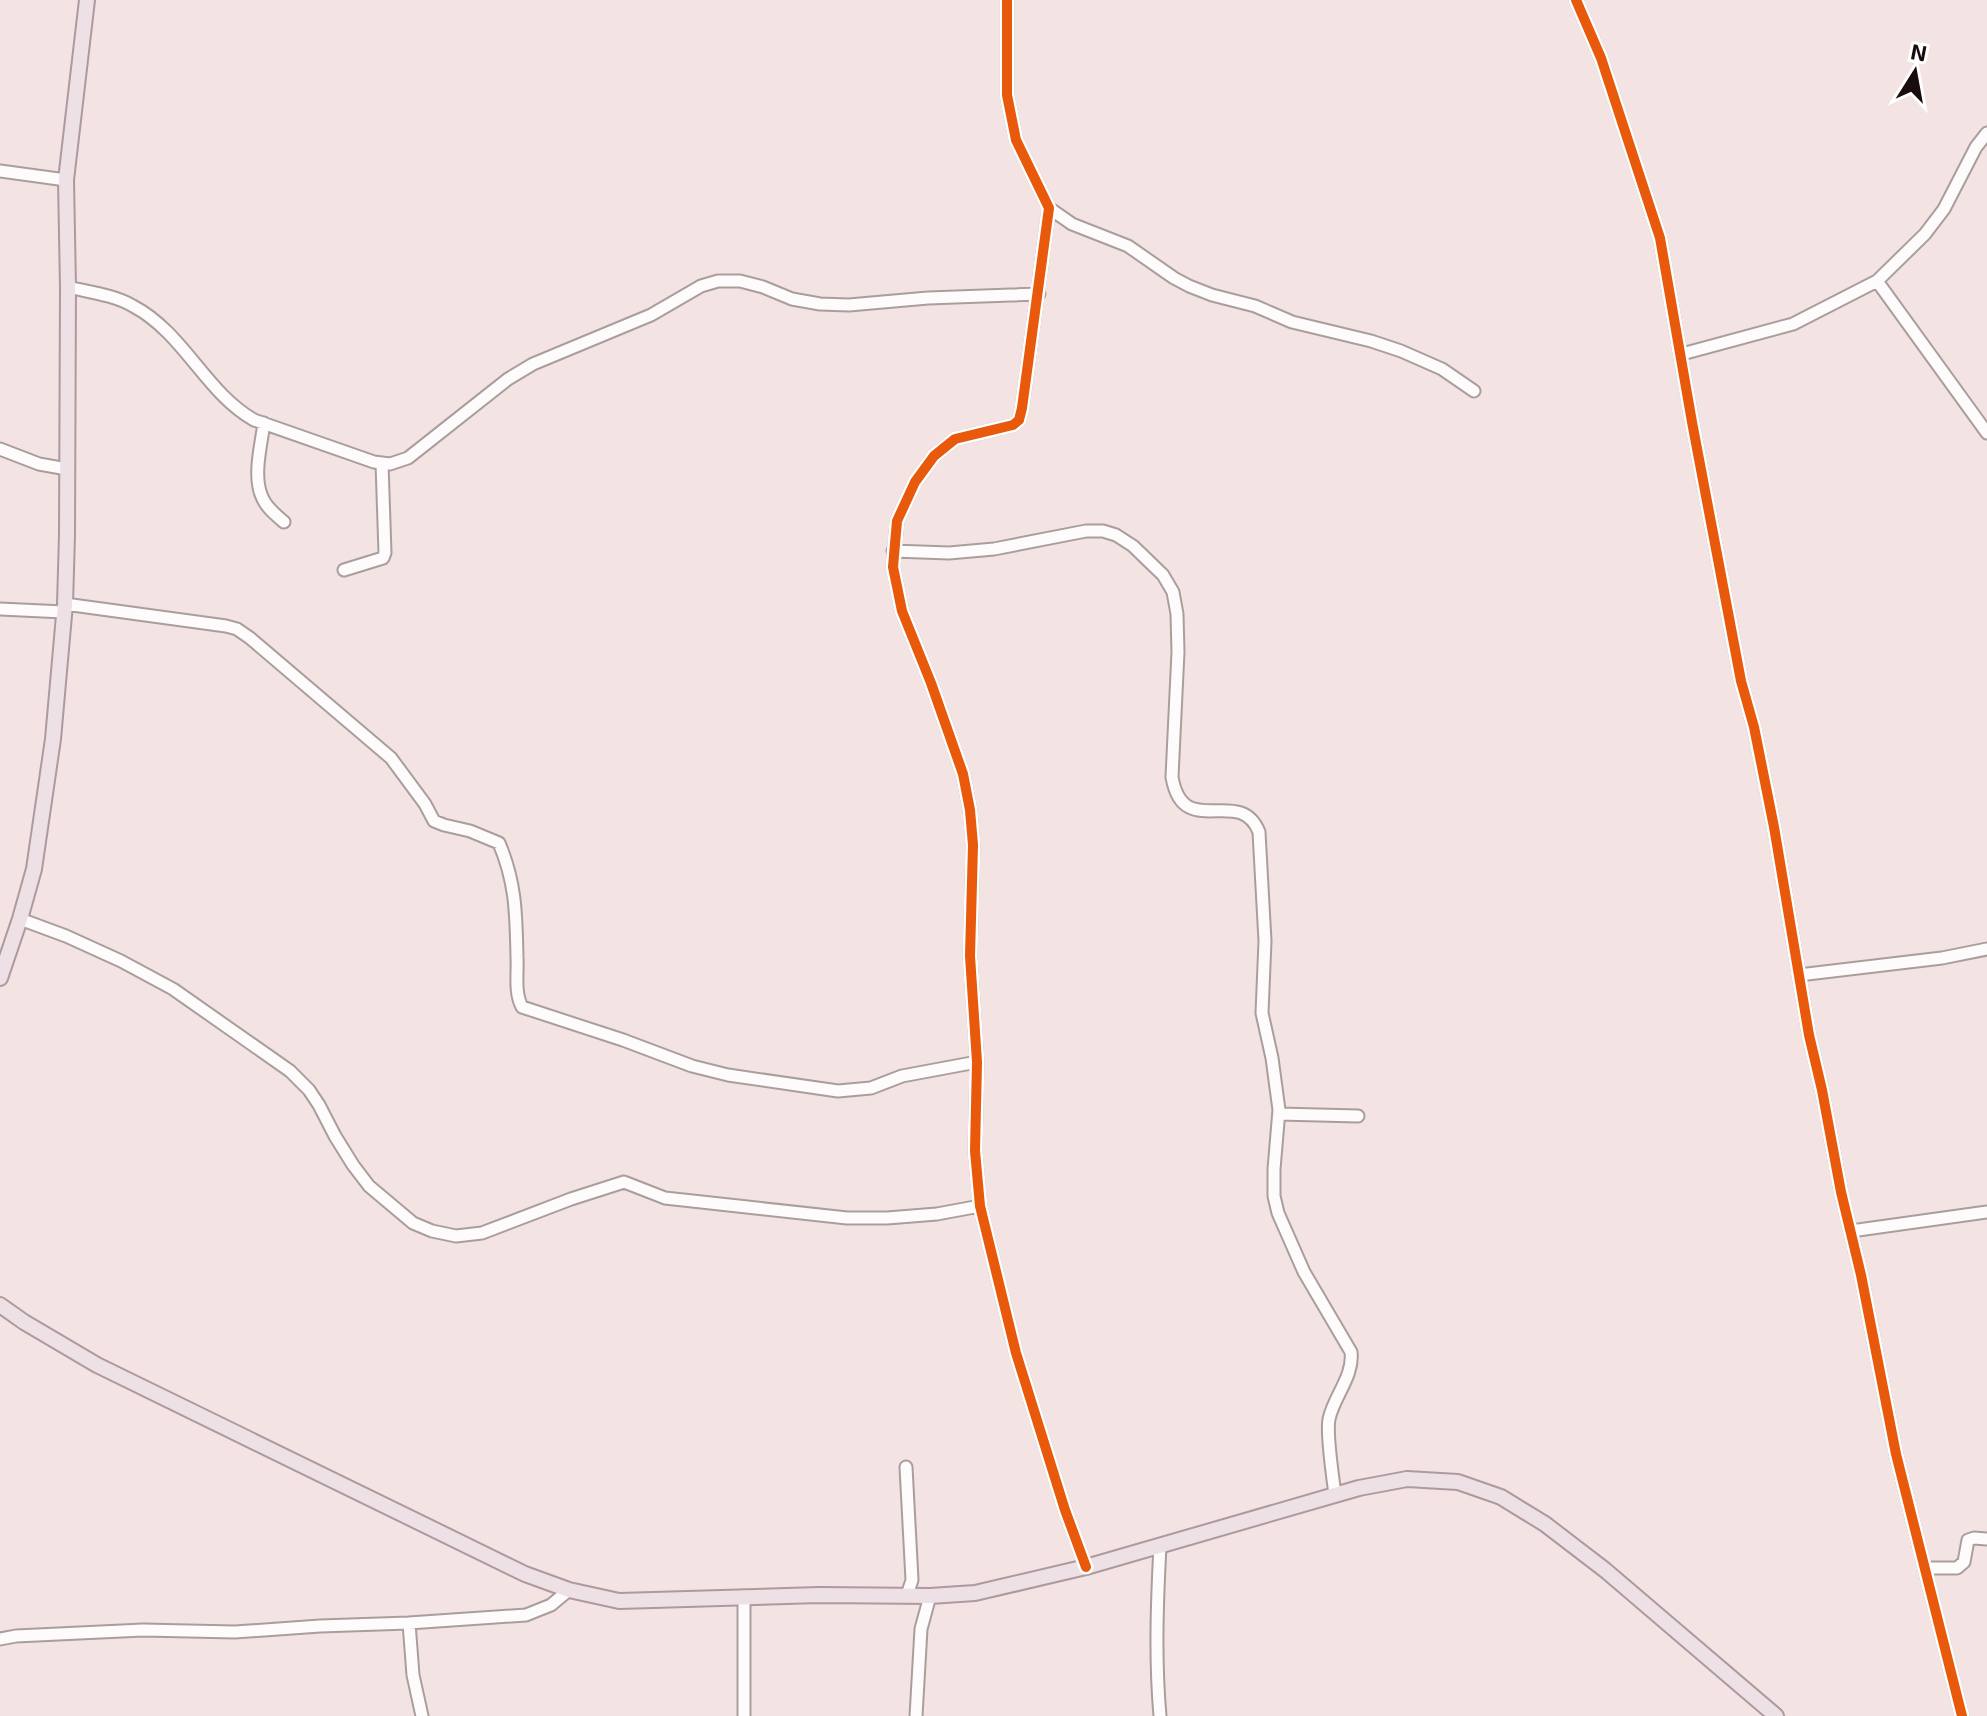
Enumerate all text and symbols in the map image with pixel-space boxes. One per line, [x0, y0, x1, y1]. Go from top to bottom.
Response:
north arrow [1875, 32, 1955, 112]
text: N [1909, 37, 1929, 66]

